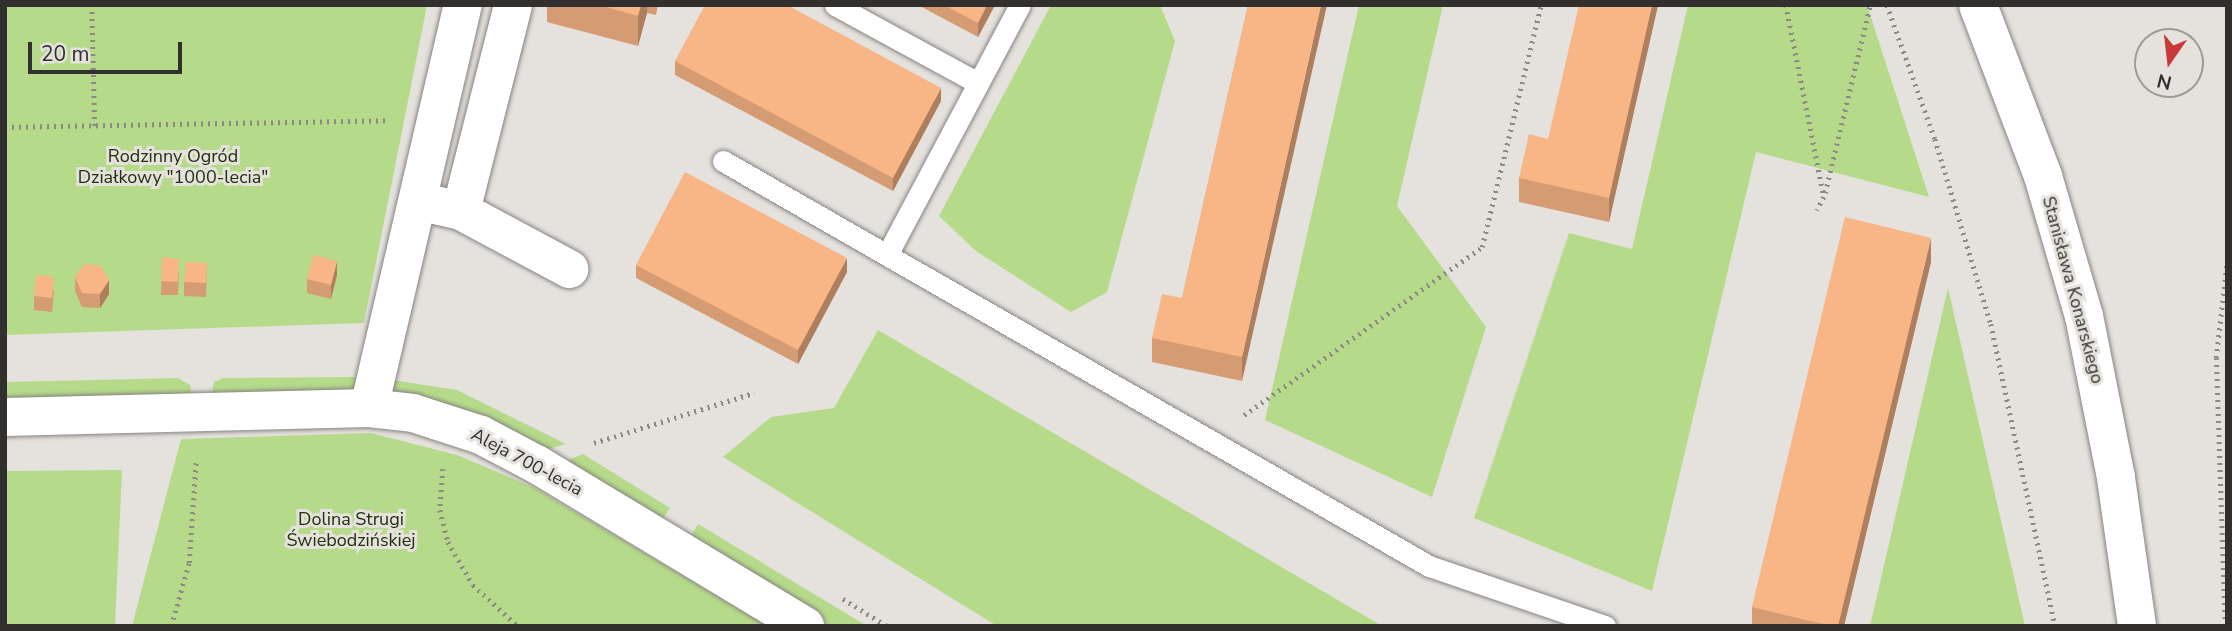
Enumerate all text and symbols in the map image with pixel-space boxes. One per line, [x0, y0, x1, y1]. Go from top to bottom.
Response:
scale bar [32, 28, 186, 72]
north arrow [2134, 28, 2204, 98]
text: 20 m [41, 40, 90, 68]
text: N [2154, 67, 2174, 96]
park label: Rodzinny Ogród Działkowy "1000-lecia" [78, 146, 268, 188]
street label: Stanisława Konarskiego [2038, 194, 2108, 386]
street label: Aleja 700-lecia [468, 424, 586, 500]
park label: Dolina Strugi Świebodzińskiej [286, 509, 416, 552]

